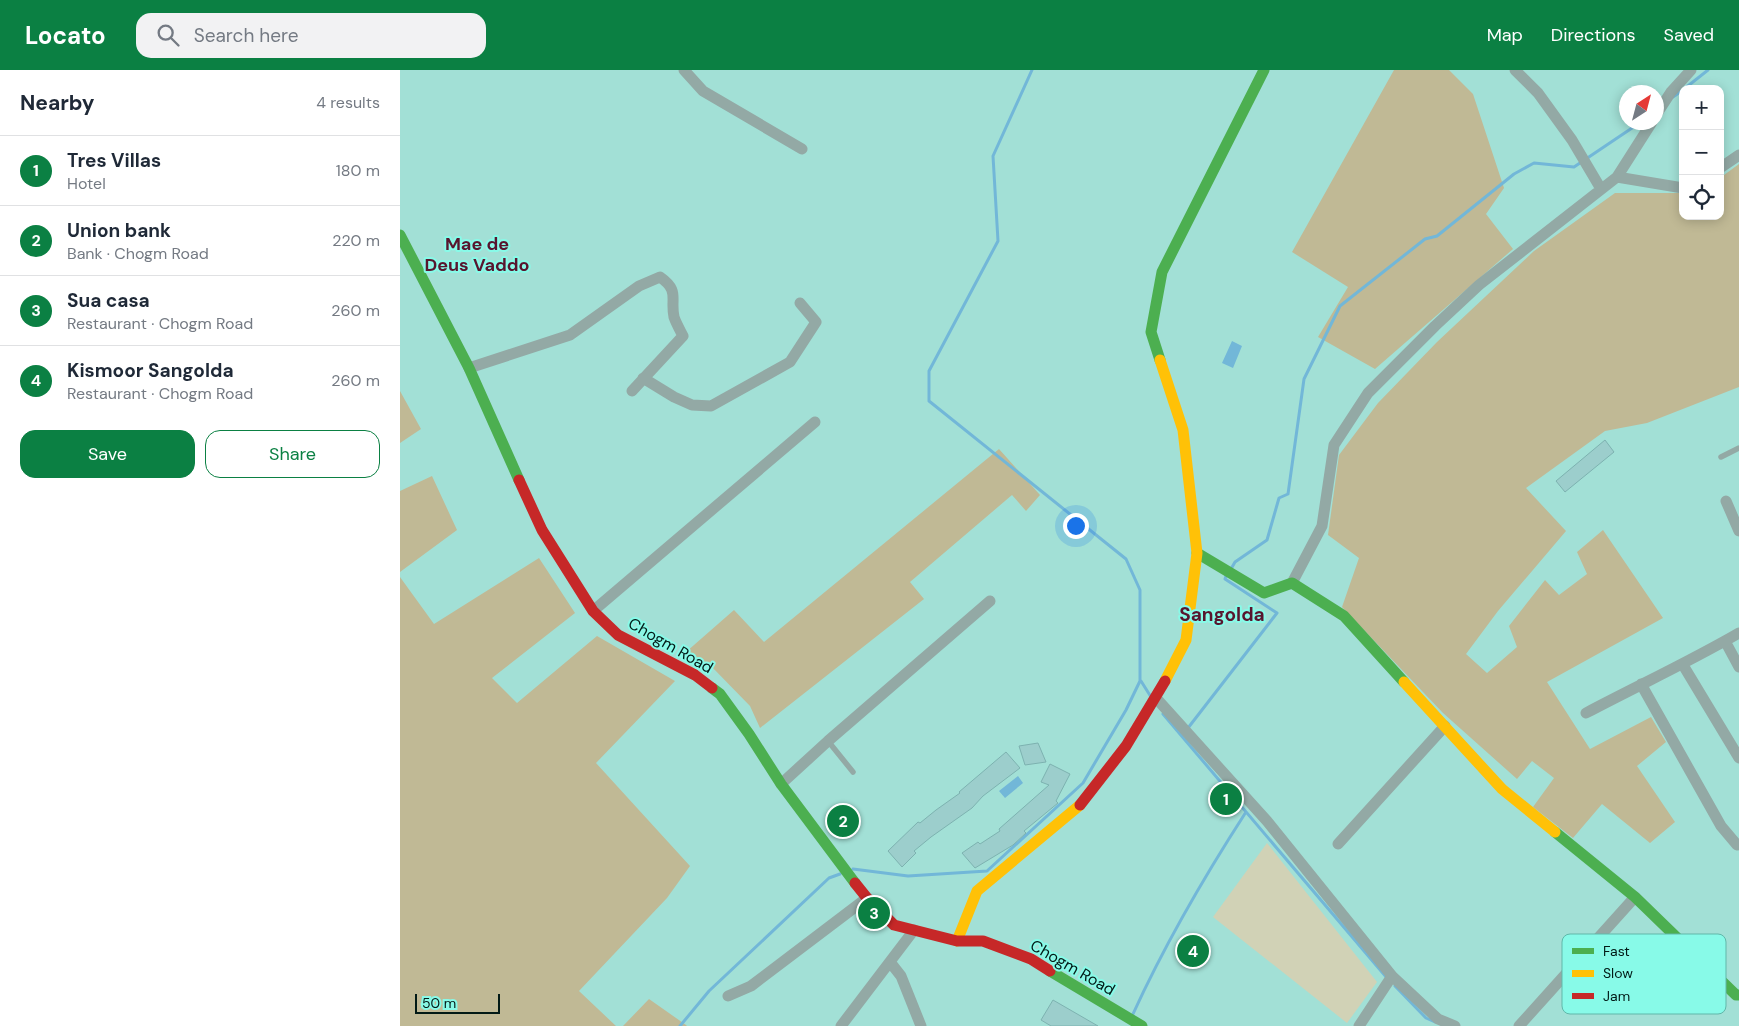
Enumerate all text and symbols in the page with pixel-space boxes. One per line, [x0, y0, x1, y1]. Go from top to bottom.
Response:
search box [136, 13, 486, 58]
text: Locato [25, 20, 106, 51]
icon: search [154, 21, 182, 49]
text: Search here [194, 23, 299, 48]
text: Map [1487, 23, 1523, 47]
text: Directions [1551, 23, 1636, 47]
text: Saved [1664, 23, 1714, 47]
north arrow [1619, 85, 1664, 130]
map controls [1679, 85, 1724, 220]
button: + [1679, 85, 1724, 130]
text: Nearby [20, 89, 94, 117]
text: 4 results [316, 92, 380, 113]
button: − [1679, 130, 1724, 175]
text: Tres Villas [67, 148, 161, 173]
text: 1 [33, 160, 39, 181]
text: 180 m [336, 160, 380, 181]
text: Hotel [67, 173, 106, 194]
button: locate [1679, 175, 1724, 220]
text: Union bank [67, 218, 171, 243]
text: 2 [31, 230, 41, 251]
text: 220 m [332, 230, 380, 251]
district label: Mae de Deus Vaddo [424, 232, 530, 277]
text: Bank · Chogm Road [67, 243, 209, 264]
text: Sua casa [67, 288, 150, 313]
text: 3 [31, 300, 41, 321]
text: 260 m [331, 300, 380, 321]
text: Restaurant · Chogm Road [67, 313, 253, 334]
text: Kismoor Sangolda [67, 358, 234, 383]
text: 4 [31, 370, 41, 391]
text: 260 m [331, 370, 380, 391]
text: Restaurant · Chogm Road [67, 383, 253, 404]
button: Save [20, 430, 195, 478]
button: Share [205, 430, 380, 478]
your location [1063, 513, 1089, 539]
district label: Sangolda [1179, 602, 1265, 627]
street label: Chogm Road [625, 613, 717, 678]
pin: 1 [1210, 780, 1242, 818]
pin: 2 [827, 802, 859, 840]
pin: 3 [858, 894, 890, 932]
pin: 4 [1177, 932, 1209, 970]
legend [1562, 934, 1726, 1014]
street label: Chogm Road [1027, 935, 1119, 1000]
text: Fast [1603, 942, 1630, 960]
text: Slow [1603, 964, 1633, 982]
text: Jam [1603, 987, 1630, 1005]
scale bar [415, 991, 500, 1014]
text: 50 m [422, 994, 456, 1012]

